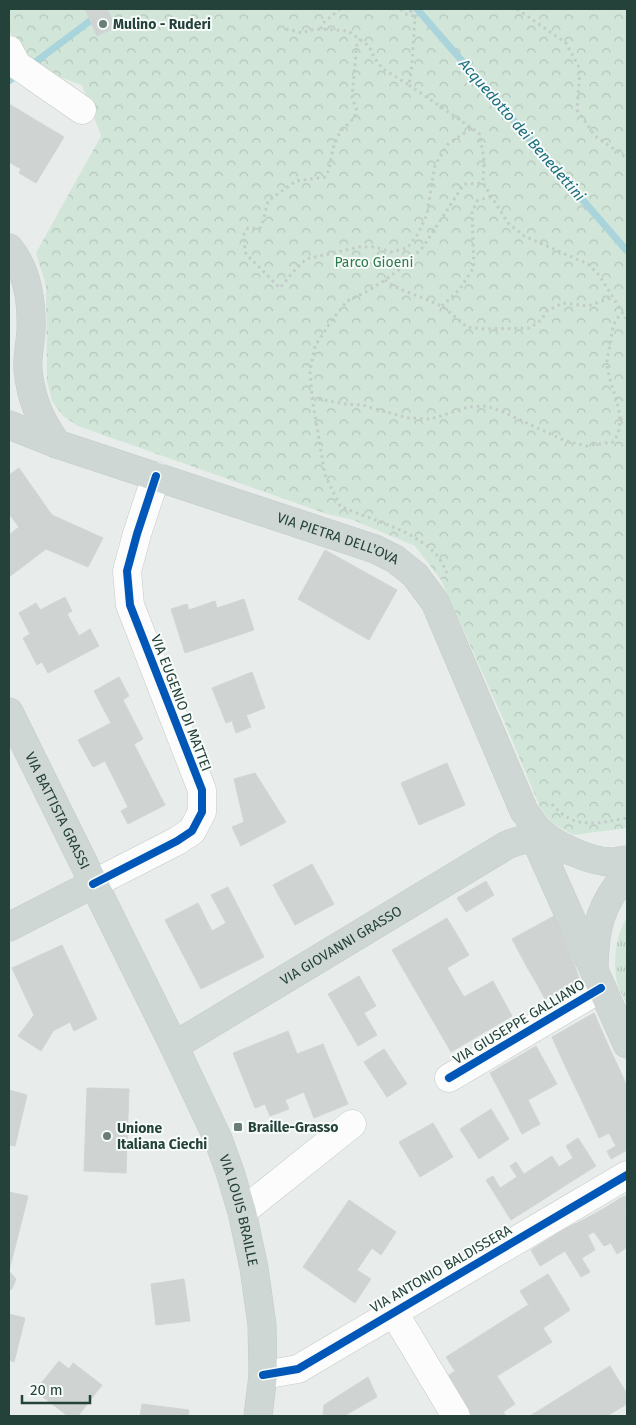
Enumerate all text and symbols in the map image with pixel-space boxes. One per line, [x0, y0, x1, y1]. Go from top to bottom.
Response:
place label: Mulino - Ruderi [113, 16, 211, 33]
marker: Mulino - Ruderi [97, 18, 109, 30]
water label: Acquedotto dei Benedettini [455, 54, 589, 205]
park label: Parco Gioeni [334, 254, 414, 271]
street label: VIA PIETRA DELL'OVA [275, 509, 402, 568]
street label: VIA EUGENIO DI MATTEI [147, 632, 215, 774]
street label: VIA BATTISTA GRASSI [22, 749, 94, 872]
street label: VIA GIOVANNI GRASSO [277, 902, 405, 988]
street label: VIA GIUSEPPE GALLIANO [450, 976, 588, 1068]
place label: Braille-Grasso [248, 1119, 338, 1136]
place label: Unione Italiana Ciechi [117, 1120, 207, 1153]
marker: Braille-Grasso [232, 1121, 244, 1133]
marker: Unione Italiana Ciechi [101, 1130, 113, 1142]
street label: VIA LOUIS BRAILLE [216, 1152, 262, 1268]
street label: VIA ANTONIO BALDISSERA [367, 1222, 515, 1316]
scale bar [22, 1372, 90, 1404]
text: 20 m [30, 1381, 63, 1399]

